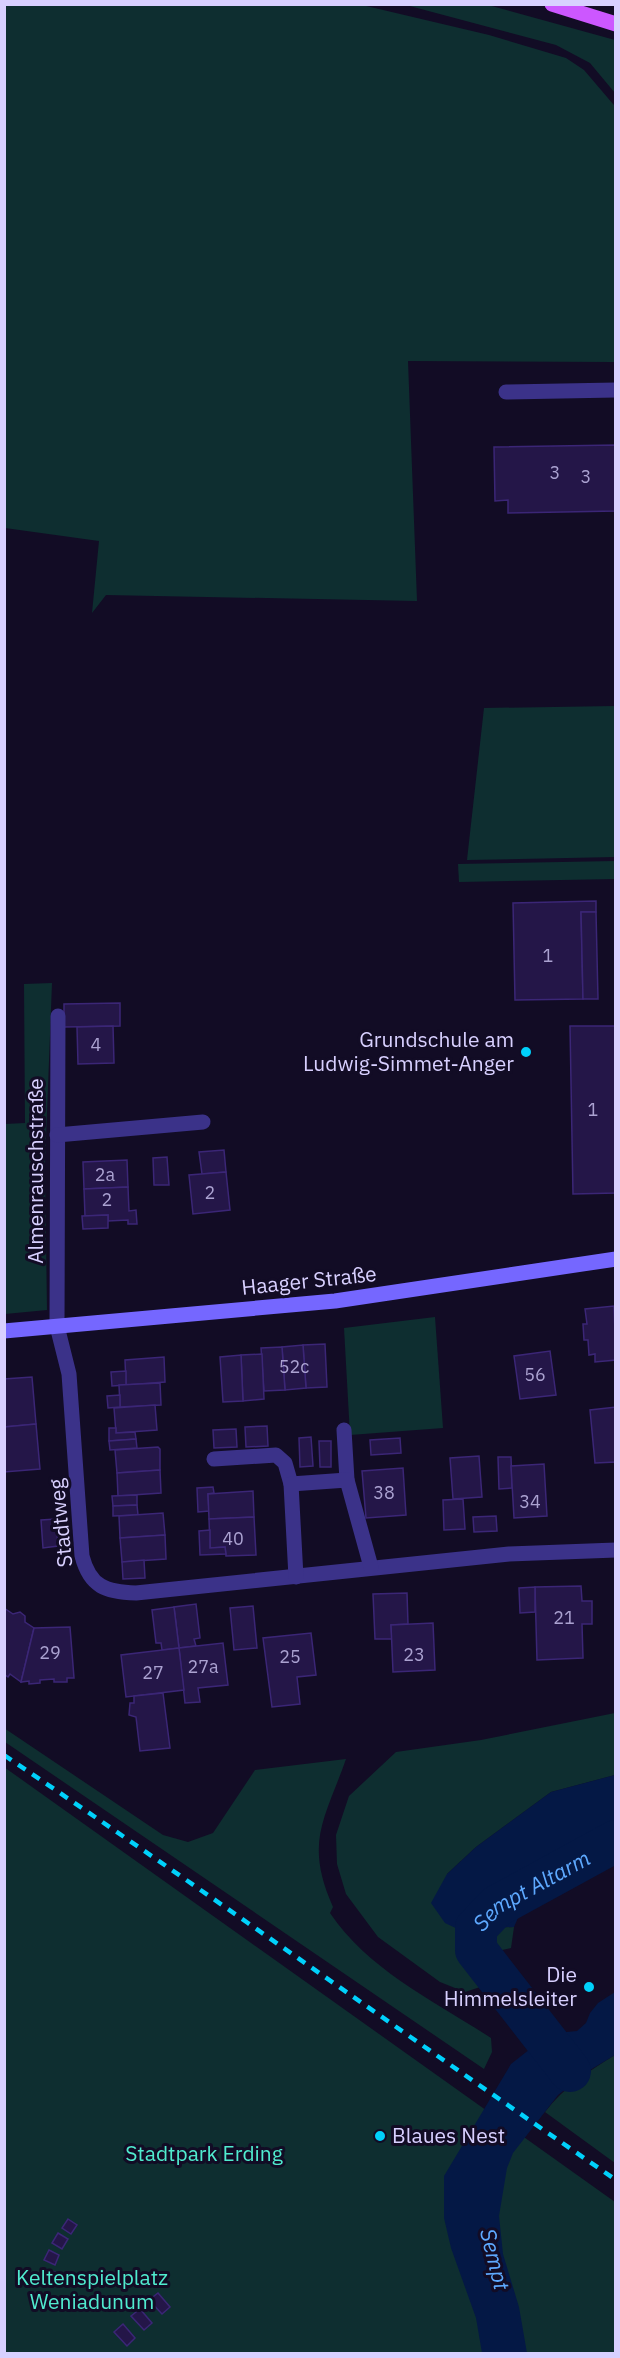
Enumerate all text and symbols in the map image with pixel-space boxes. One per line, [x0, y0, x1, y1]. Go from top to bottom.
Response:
house number: 3 [550, 461, 560, 484]
house number: 3 [581, 465, 591, 488]
house number: 1 [543, 944, 553, 967]
place label: Grundschule am Ludwig-Simmet-Anger [303, 1025, 514, 1077]
house number: 4 [91, 1033, 102, 1056]
marker: Grundschule am Ludwig-Simmet-Anger [519, 1045, 533, 1059]
street label: Almenrauschstraße [21, 1078, 49, 1264]
house number: 1 [588, 1098, 598, 1121]
house number: 2a [95, 1163, 116, 1186]
house number: 2 [205, 1181, 215, 1204]
house number: 2 [102, 1188, 112, 1211]
street label: Haager Straße [240, 1259, 378, 1301]
house number: 52c [279, 1355, 309, 1378]
house number: 56 [524, 1363, 546, 1386]
street label: Stadtweg [41, 1477, 79, 1569]
house number: 38 [373, 1481, 395, 1504]
house number: 34 [519, 1490, 541, 1513]
house number: 40 [222, 1527, 244, 1550]
house number: 21 [553, 1606, 575, 1629]
house number: 29 [39, 1641, 61, 1664]
house number: 23 [403, 1643, 425, 1666]
house number: 25 [279, 1645, 301, 1668]
house number: 27a [187, 1655, 219, 1678]
house number: 27 [142, 1661, 164, 1684]
water label: Sempt Altarm [466, 1843, 595, 1937]
place label: Die Himmelsleiter [444, 1960, 577, 2012]
marker: Die Himmelsleiter [582, 1980, 596, 1994]
place label: Blaues Nest [392, 2121, 505, 2149]
marker: Blaues Nest [373, 2129, 387, 2143]
park label: Stadtpark Erding [125, 2139, 283, 2167]
water label: Sempt [474, 2225, 517, 2293]
park label: Keltenspielplatz Weniadunum [16, 2263, 168, 2315]

